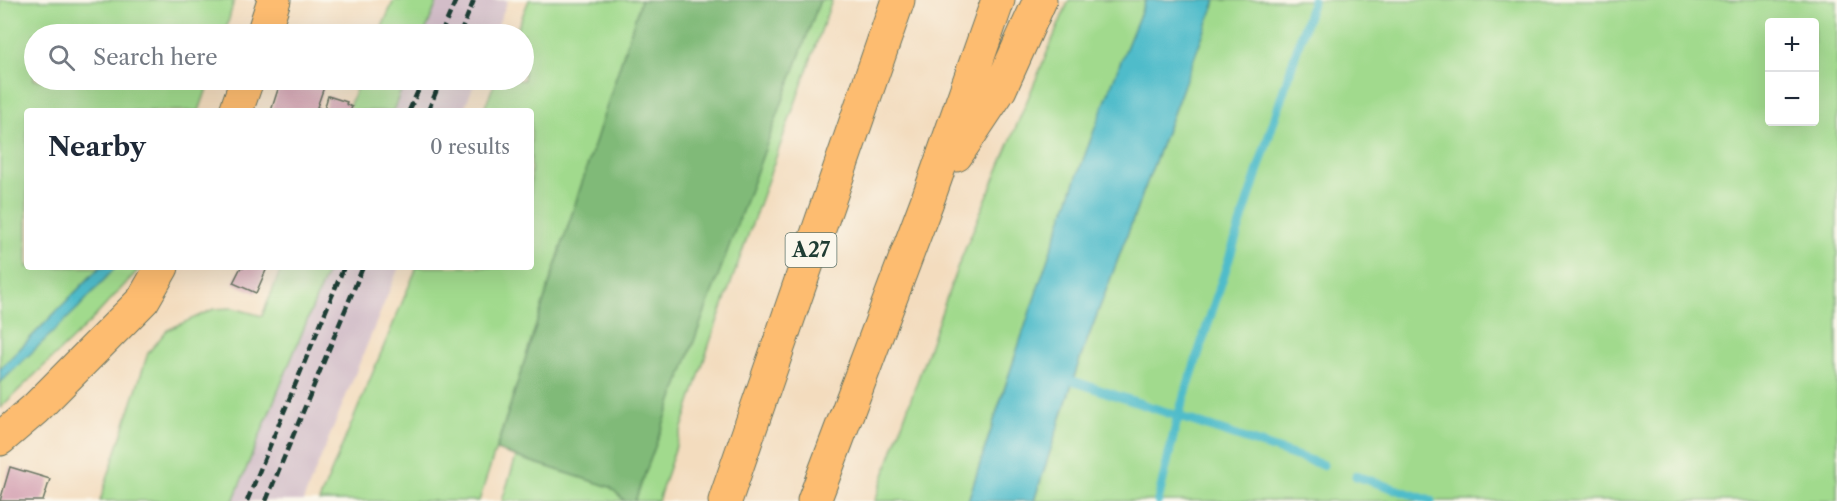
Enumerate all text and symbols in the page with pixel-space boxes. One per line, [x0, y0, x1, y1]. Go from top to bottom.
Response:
map controls [1765, 18, 1819, 126]
button: + [1765, 18, 1819, 72]
search box [24, 24, 534, 90]
icon: search [45, 41, 78, 74]
text: Search here [93, 44, 218, 71]
button: − [1765, 72, 1819, 126]
text: Nearby [48, 131, 146, 163]
text: 0 results [430, 135, 510, 159]
road number: A27 [786, 233, 836, 267]

